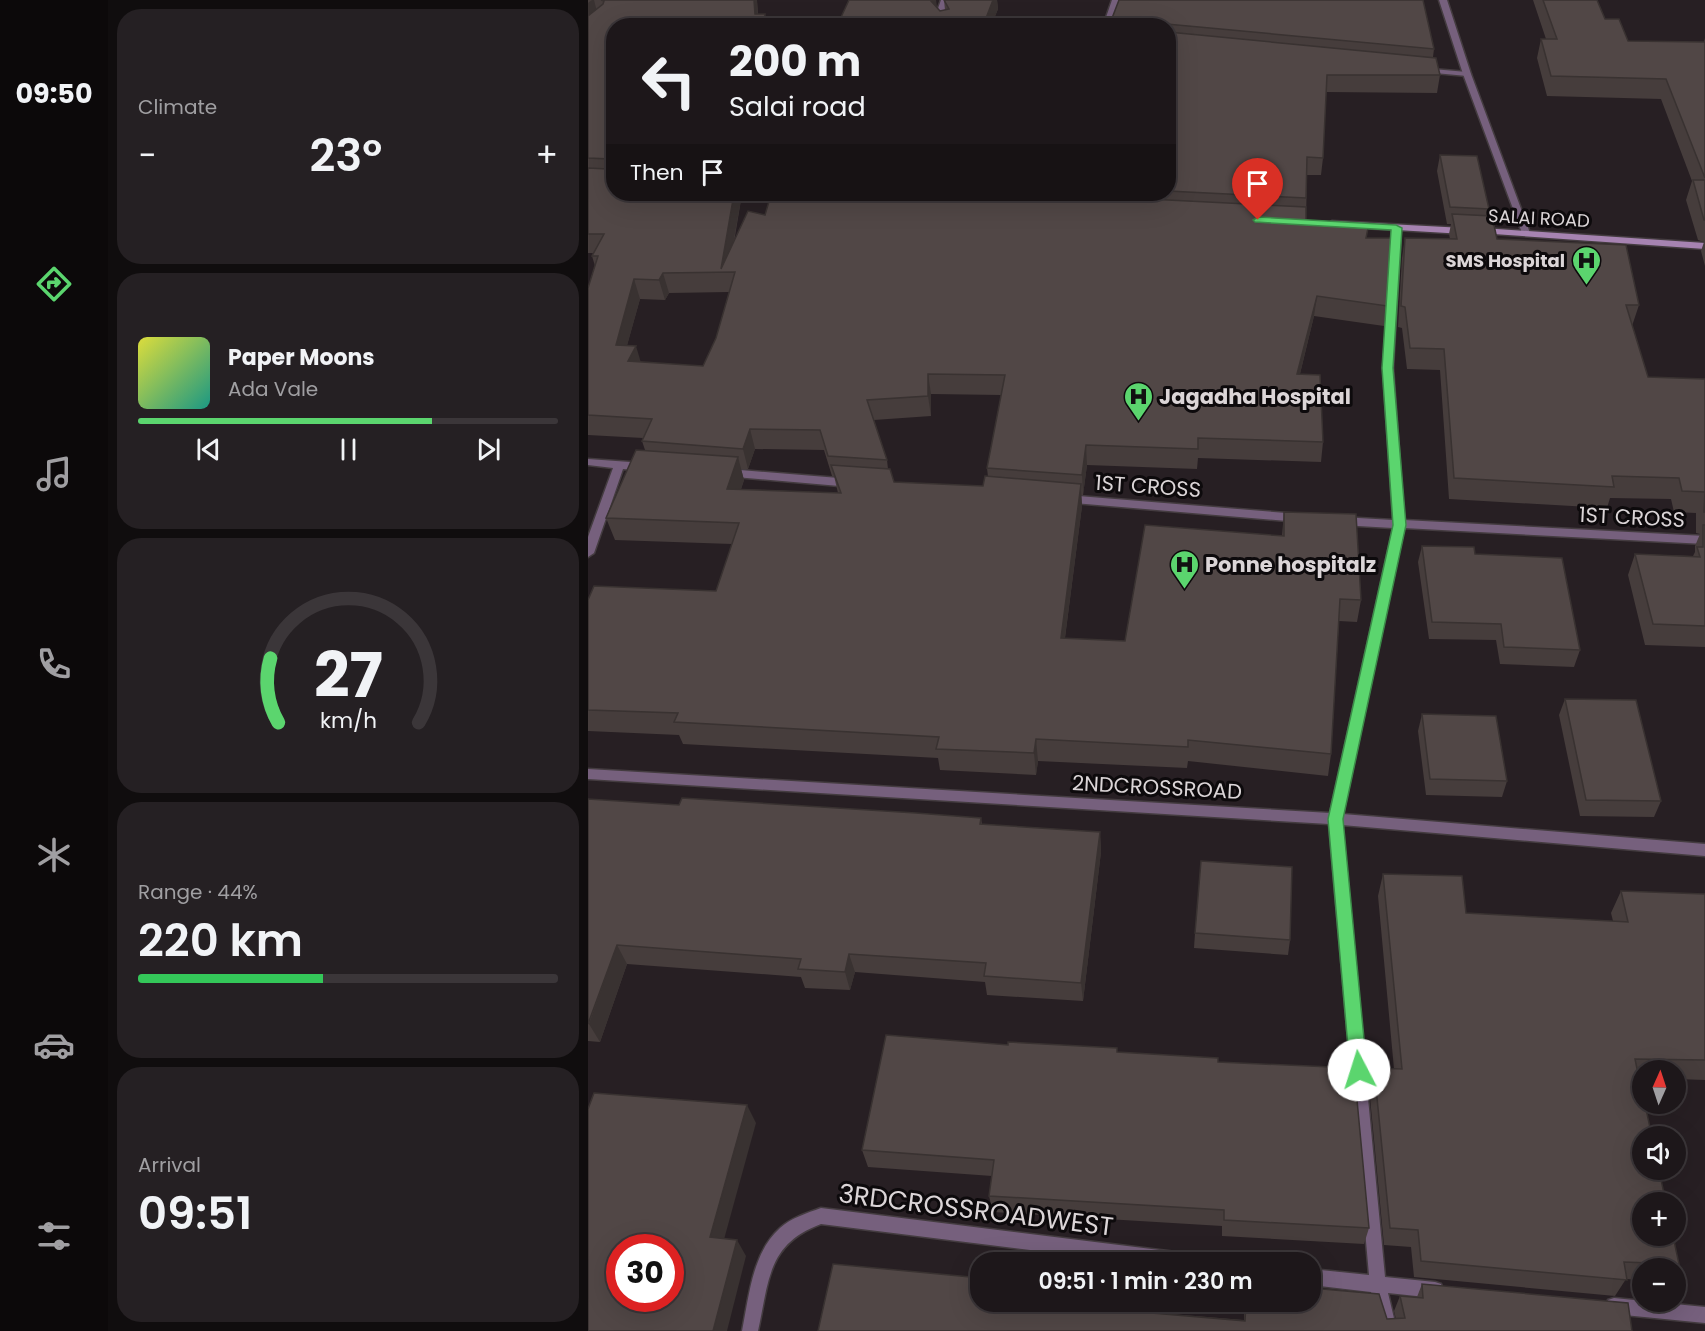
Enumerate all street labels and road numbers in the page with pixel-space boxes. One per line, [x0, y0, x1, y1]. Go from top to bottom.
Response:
street label: SALAI ROAD [1488, 203, 1590, 233]
street label: 1ST CROSS [1094, 468, 1202, 504]
street label: 1ST CROSS [1578, 500, 1686, 534]
street label: 2NDCROSSROAD [1071, 768, 1243, 806]
street label: 3RDCROSSROADWEST [837, 1175, 1115, 1245]

